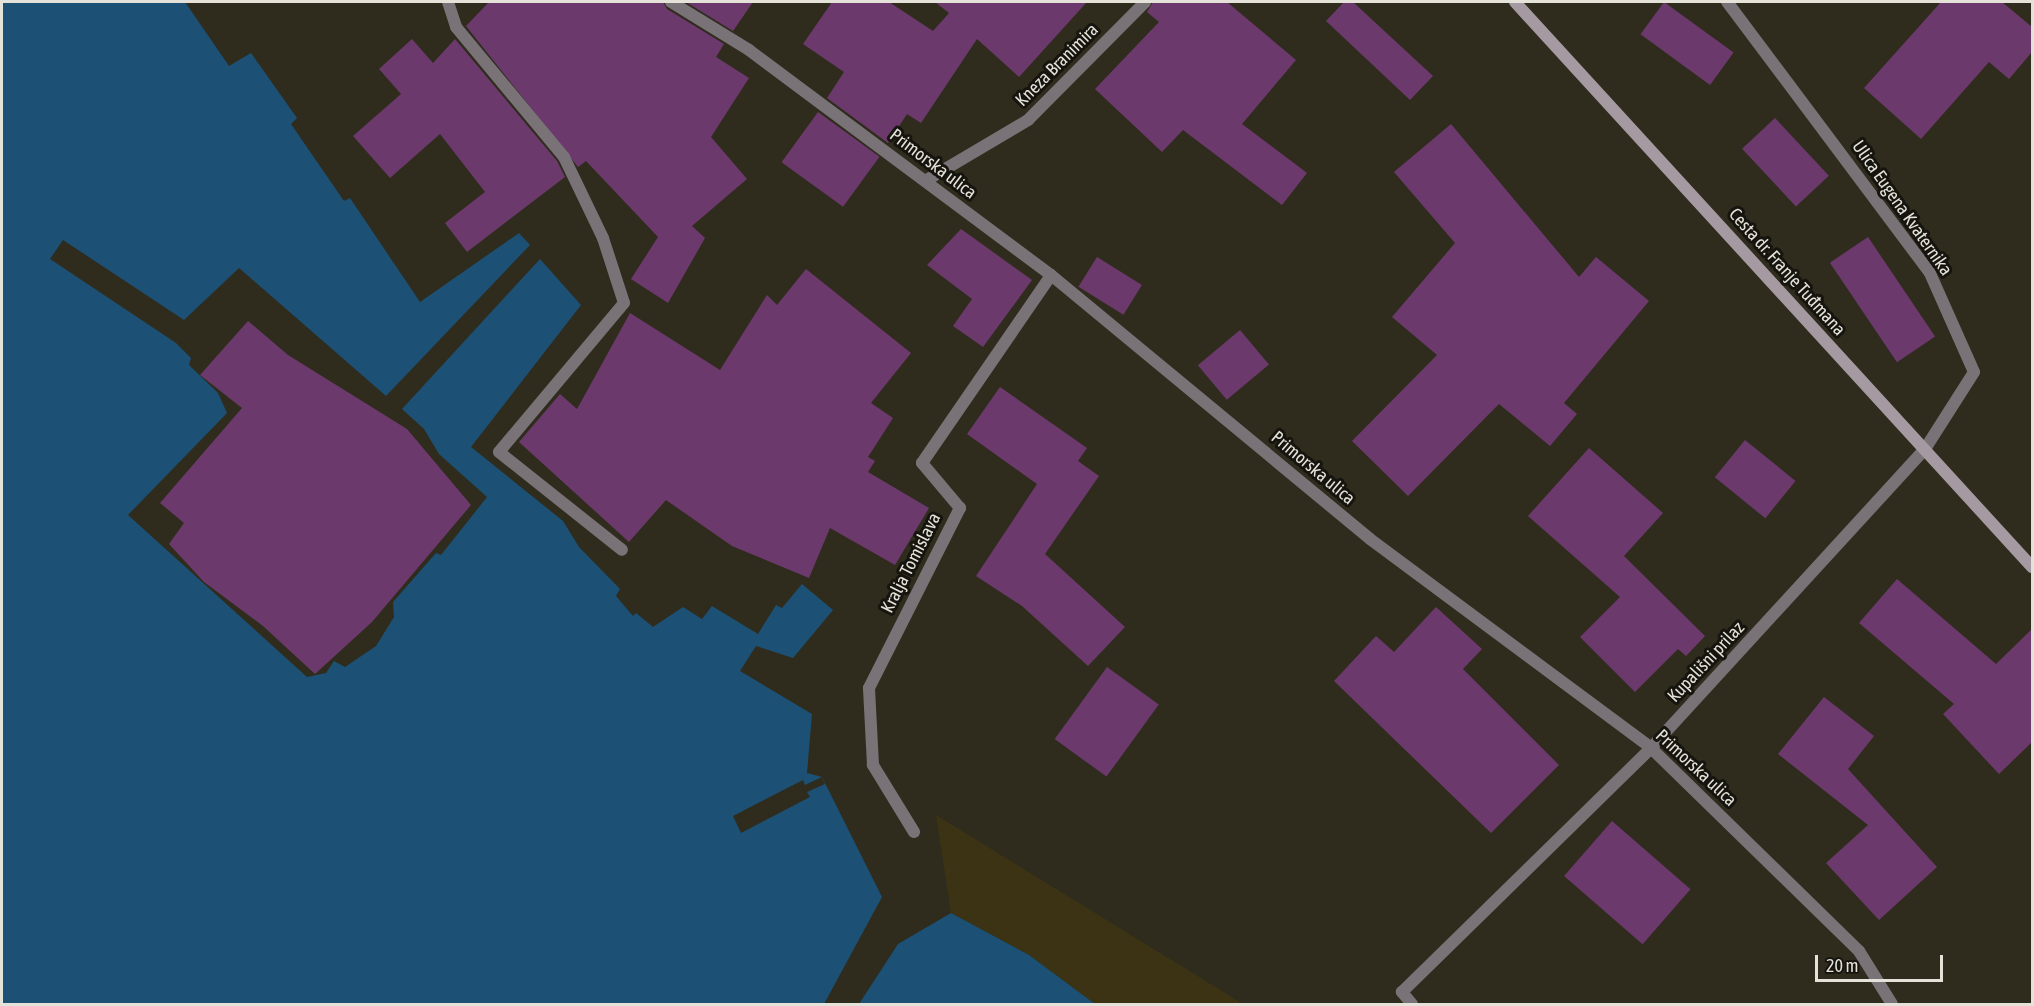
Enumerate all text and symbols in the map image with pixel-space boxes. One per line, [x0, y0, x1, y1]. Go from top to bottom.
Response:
street label: Kneza Branimira [1011, 19, 1103, 111]
street label: Primorska ulica [885, 124, 981, 204]
street label: Ulica Eugena Kvaternika [1847, 136, 1957, 280]
street label: Cesta dr. Franje Tuđmana [1724, 204, 1850, 340]
street label: Primorska ulica [1267, 427, 1359, 509]
street label: Kralja Tomislava [877, 509, 945, 617]
street label: Kupališni prilaz [1663, 617, 1749, 707]
street label: Primorska ulica [1651, 725, 1741, 811]
scale bar [1818, 943, 1946, 981]
text: 20 m [1826, 955, 1858, 976]

